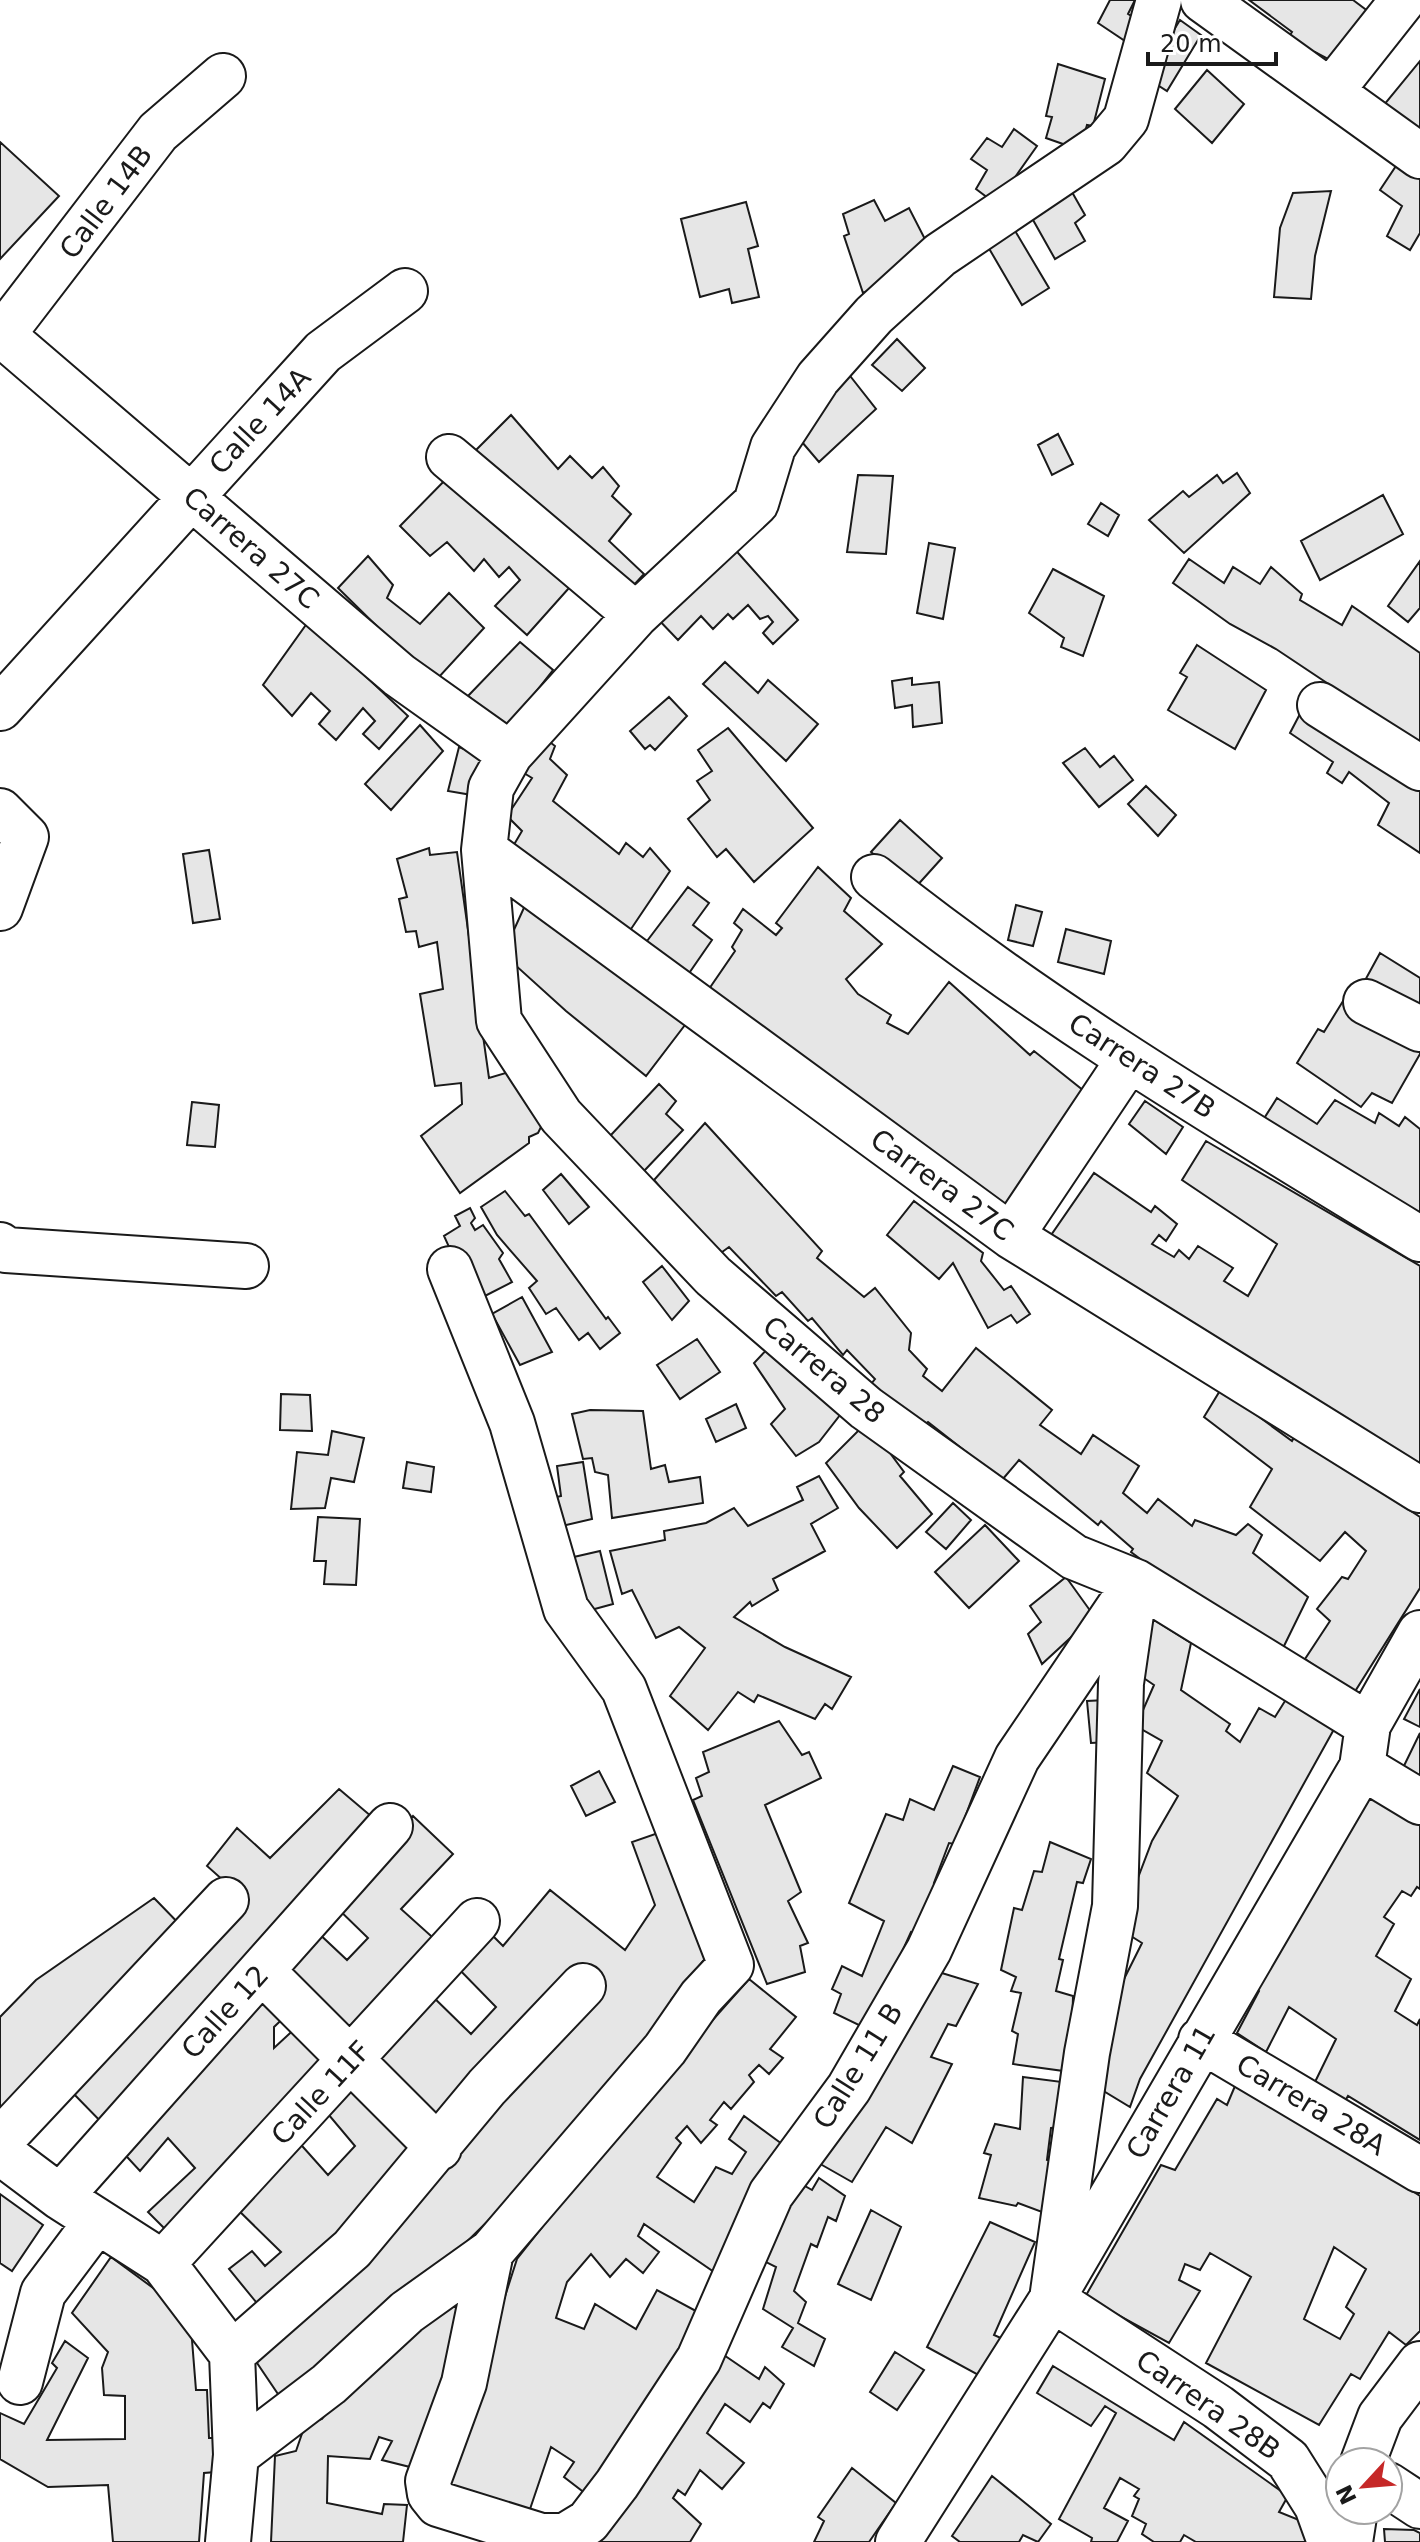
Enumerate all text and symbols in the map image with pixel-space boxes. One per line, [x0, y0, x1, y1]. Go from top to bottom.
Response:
scale bar [1148, 16, 1276, 66]
text: 20 m [1160, 30, 1222, 58]
street label: Calle 14B [53, 139, 159, 265]
street label: Calle 14A [203, 361, 317, 481]
street label: Carrera 27C [177, 480, 325, 616]
street label: Carrera 27B [1062, 1006, 1222, 1126]
street label: Carrera 27C [864, 1122, 1020, 1248]
street label: Carrera 28 [756, 1309, 892, 1431]
street label: Calle 12 [175, 1959, 275, 2065]
street label: Calle 11 B [806, 1997, 910, 2135]
street label: Carrera 11 [1119, 2019, 1223, 2165]
street label: Calle 11F [265, 2034, 377, 2152]
street label: Carrera 28A [1230, 2048, 1392, 2162]
street label: Carrera 28B [1130, 2343, 1286, 2467]
north arrow [1324, 2446, 1404, 2526]
text: N [1331, 2481, 1362, 2508]

